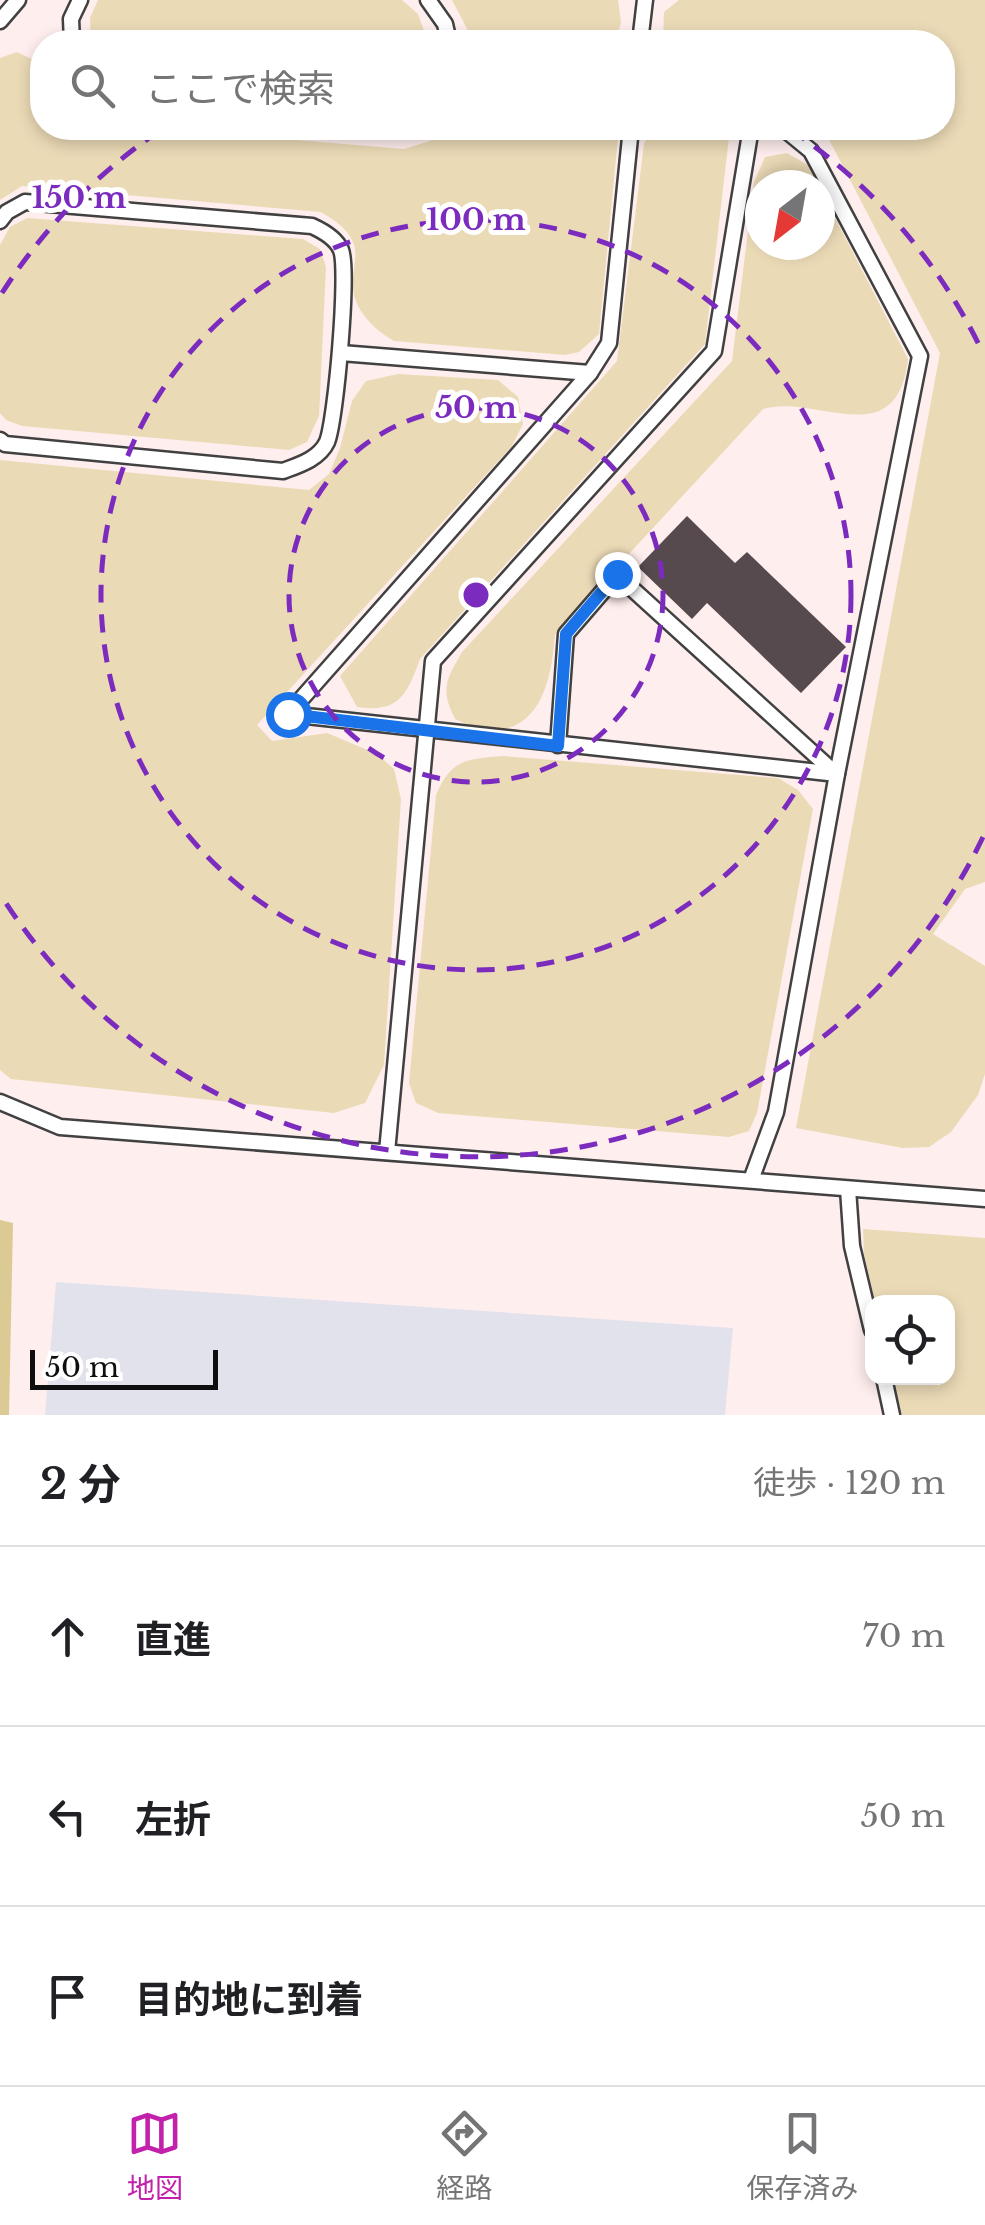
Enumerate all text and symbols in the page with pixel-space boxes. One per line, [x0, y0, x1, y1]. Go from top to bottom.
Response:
search box [30, 30, 955, 140]
icon: search [65, 58, 120, 113]
text: ここで検索 [145, 65, 335, 112]
north arrow [745, 170, 835, 260]
text: 150 m [32, 179, 126, 216]
text: 100 m [426, 201, 526, 238]
text: 50 m [435, 389, 517, 426]
route end [595, 552, 641, 598]
centre of rings [458, 577, 494, 613]
route start [266, 692, 312, 738]
map controls [865, 1295, 955, 1385]
button: locate [865, 1295, 955, 1385]
scale bar [30, 1345, 218, 1390]
text: 50 m [45, 1350, 119, 1385]
text: 2 分 [40, 1458, 121, 1510]
text: 徒歩 · 120 m [753, 1463, 945, 1503]
icon: ahead [40, 1609, 95, 1664]
text: 直進 [135, 1616, 211, 1663]
text: 70 m [863, 1616, 945, 1656]
icon: left [40, 1789, 95, 1844]
text: 左折 [135, 1796, 211, 1843]
text: 50 m [860, 1796, 945, 1836]
icon: arrive [40, 1969, 95, 2024]
text: 目的地に到着 [135, 1976, 363, 2023]
tab: 地図 [127, 2106, 183, 2206]
tab: 経路 [436, 2106, 492, 2206]
tab: 保存済み [746, 2106, 858, 2206]

